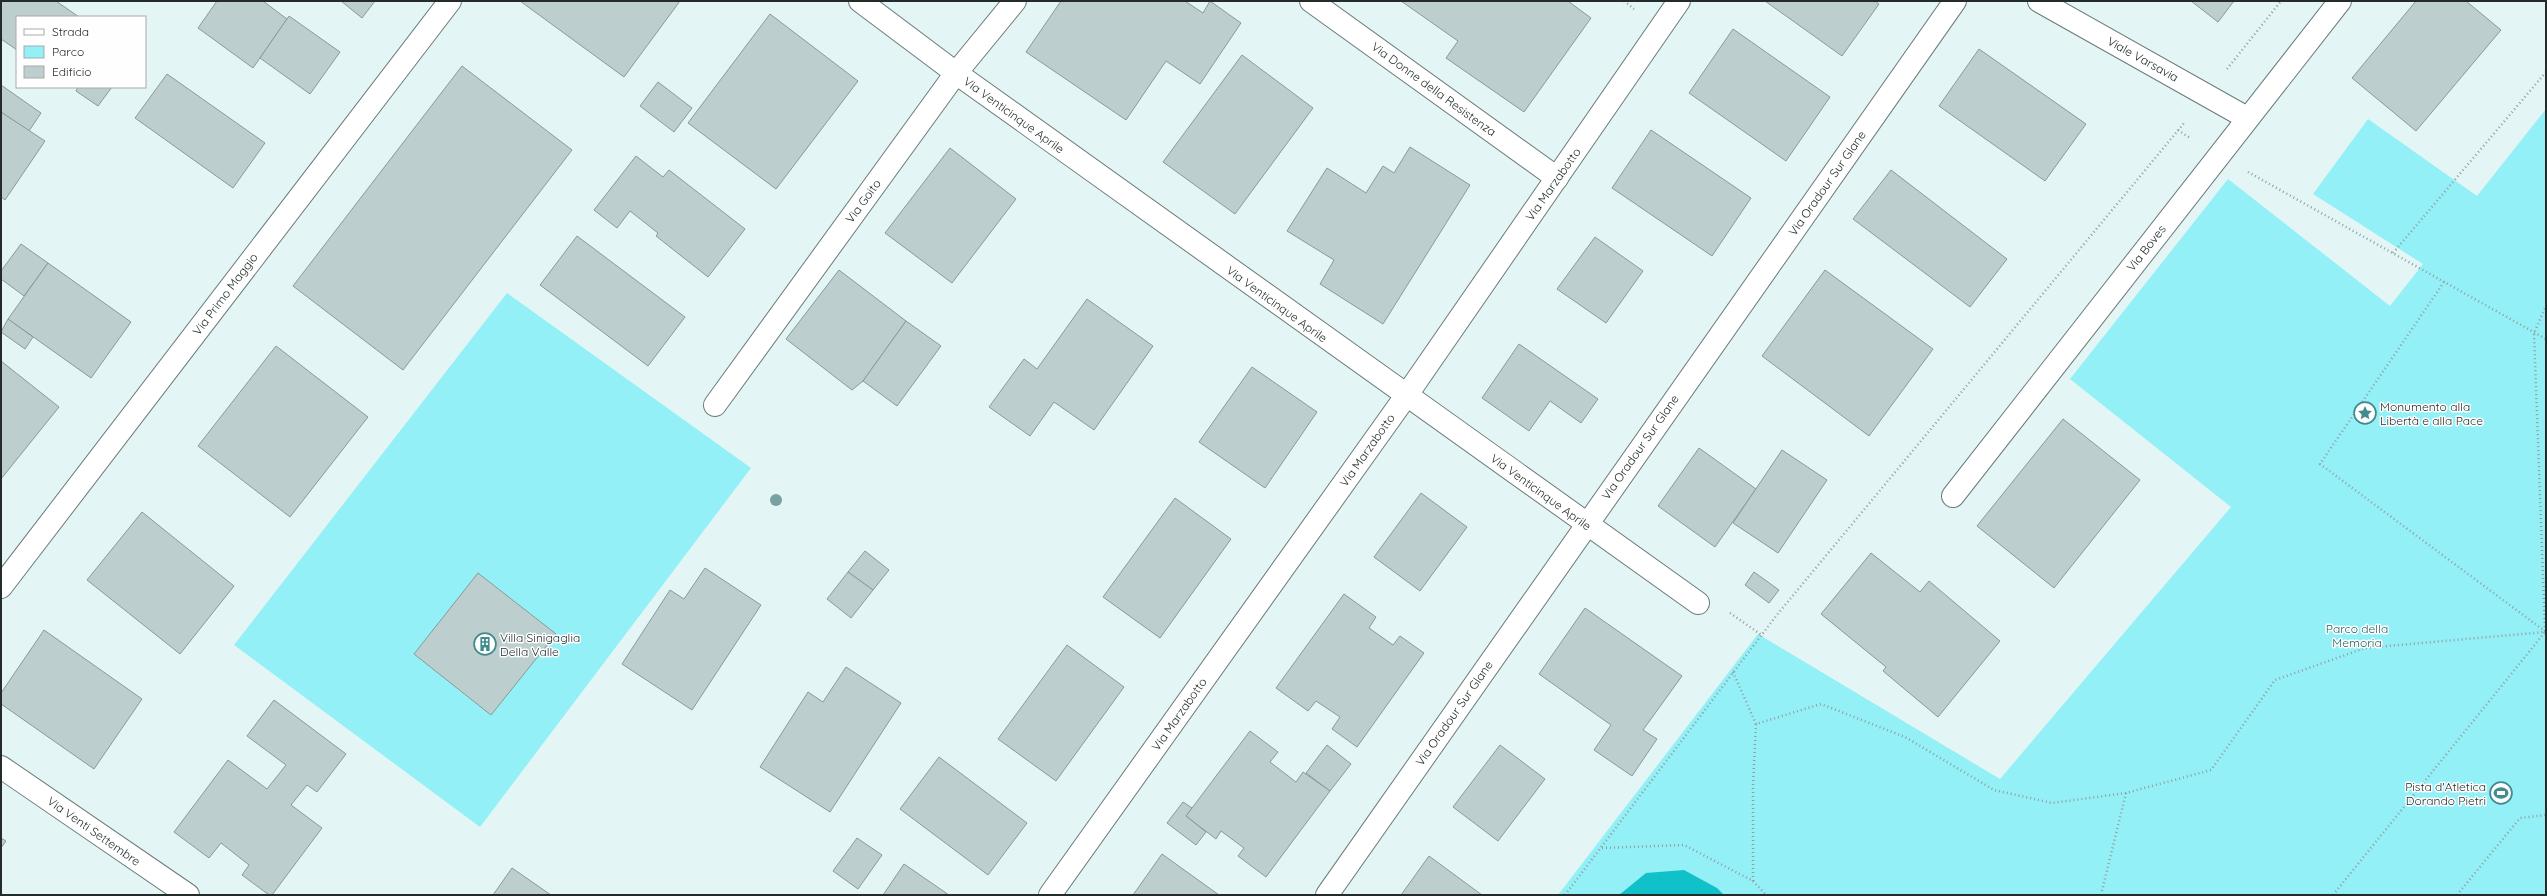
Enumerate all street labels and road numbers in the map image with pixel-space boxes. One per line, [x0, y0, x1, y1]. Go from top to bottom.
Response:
street label: Viale Varsavia [2105, 33, 2181, 85]
street label: Via Donne della Resistenza [1369, 39, 1499, 139]
street label: Via Venticinque Aprile [961, 73, 1067, 157]
street label: Via Oradour Sur Glane [1785, 127, 1869, 238]
street label: Via Marzabotto [1522, 145, 1584, 223]
street label: Via Goito [842, 176, 884, 226]
street label: Via Boves [2123, 222, 2169, 274]
street label: Via Primo Maggio [189, 250, 261, 338]
street label: Via Venticinque Aprile [1224, 262, 1330, 346]
street label: Via Oradour Sur Glane [1598, 391, 1682, 502]
street label: Via Marzabotto [1336, 411, 1398, 489]
street label: Via Venticinque Aprile [1488, 450, 1594, 534]
street label: Via Oradour Sur Glane [1412, 657, 1496, 768]
street label: Via Marzabotto [1148, 675, 1210, 753]
street label: Via Venti Settembre [45, 793, 144, 869]

